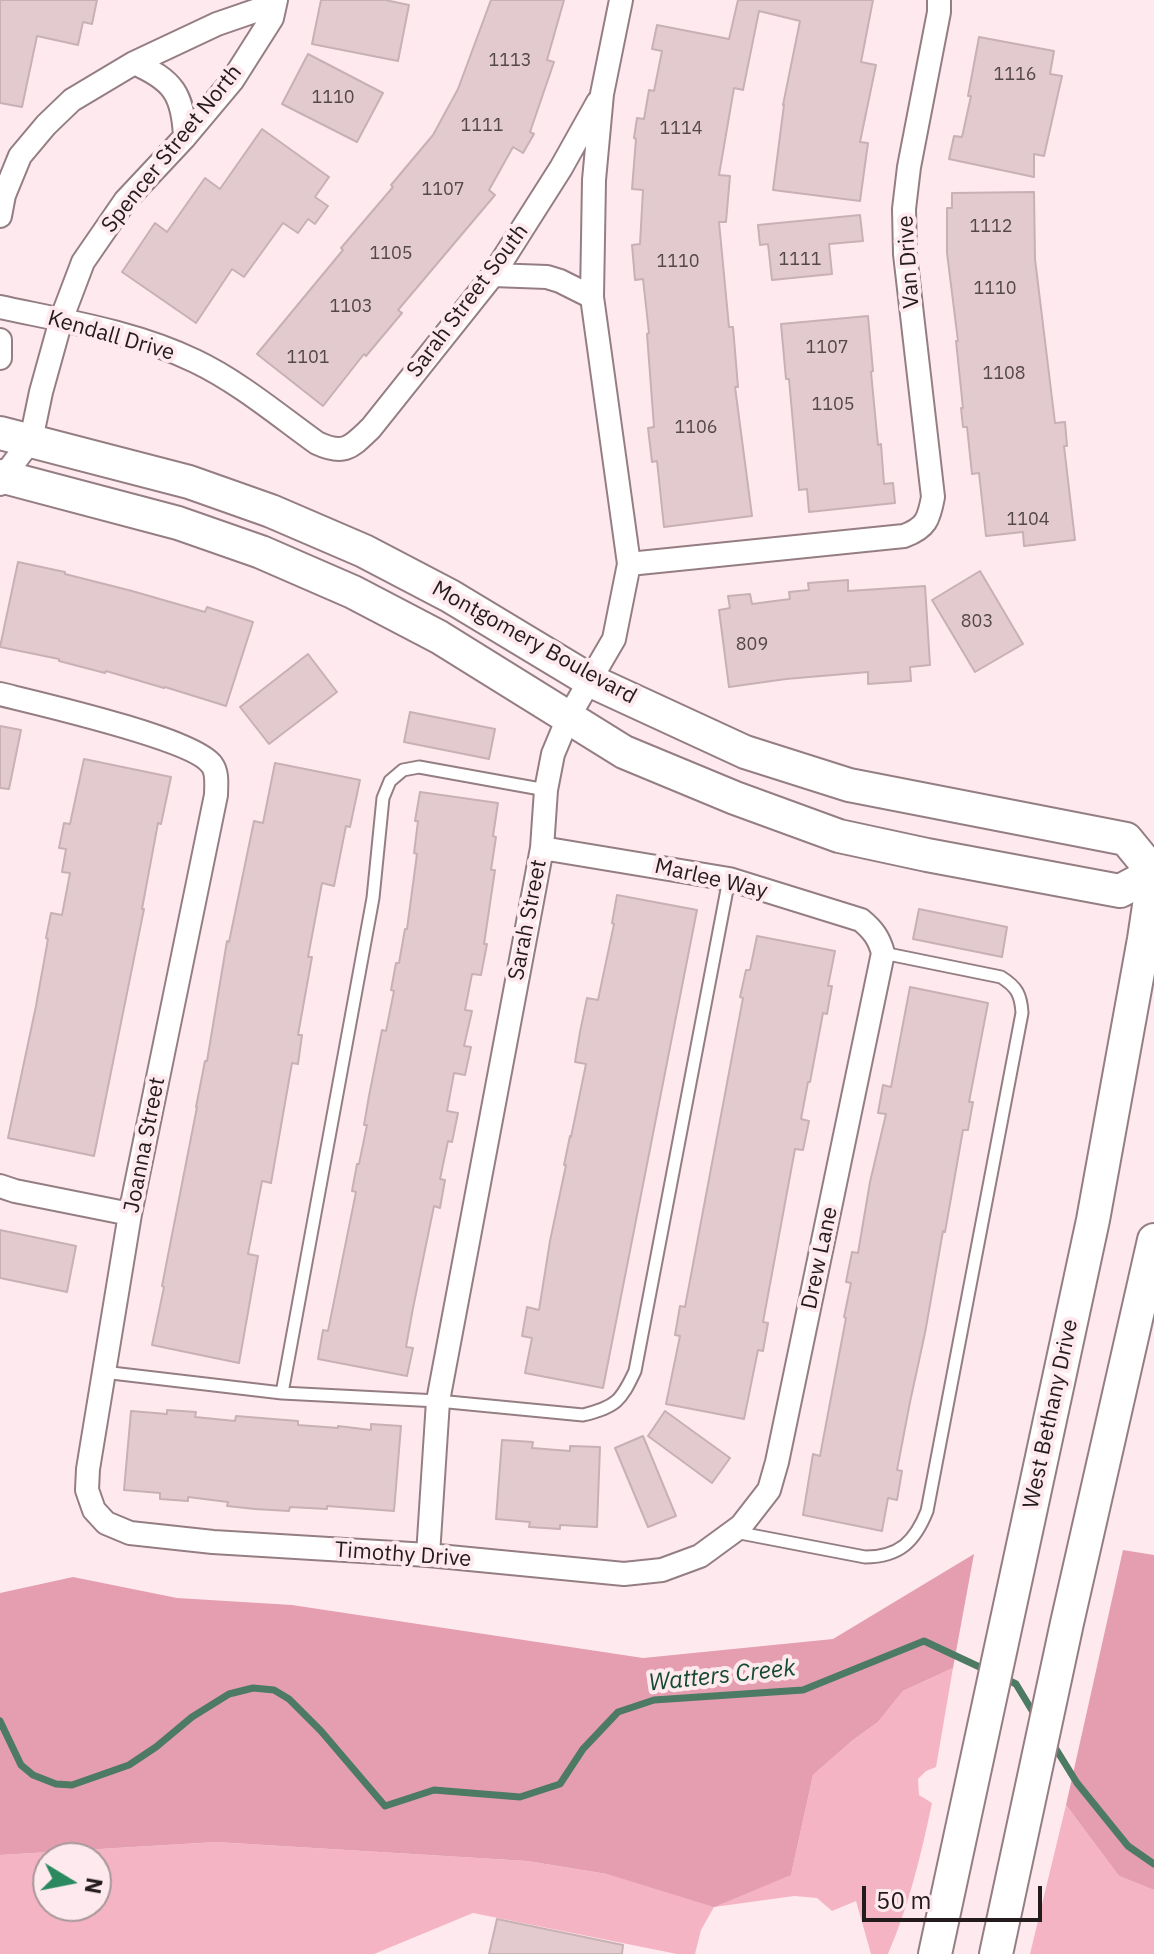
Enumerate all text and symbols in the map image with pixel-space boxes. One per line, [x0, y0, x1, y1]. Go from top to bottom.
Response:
house number: 1113 [488, 50, 532, 72]
street label: Spencer Street North [96, 60, 248, 238]
house number: 1116 [993, 64, 1037, 86]
house number: 1110 [311, 87, 355, 109]
house number: 1111 [460, 115, 504, 137]
house number: 1114 [659, 118, 703, 140]
house number: 1107 [421, 179, 465, 201]
street label: Van Drive [893, 215, 925, 309]
house number: 1112 [969, 216, 1013, 238]
street label: Sarah Street South [402, 219, 534, 383]
house number: 1105 [369, 243, 413, 265]
house number: 1111 [778, 249, 822, 271]
house number: 1110 [656, 251, 700, 273]
house number: 1110 [973, 278, 1017, 300]
house number: 1103 [329, 296, 373, 318]
street label: Kendall Drive [45, 305, 177, 367]
house number: 1107 [805, 337, 849, 359]
house number: 1101 [286, 347, 330, 369]
house number: 1108 [982, 363, 1026, 385]
house number: 1105 [811, 394, 855, 416]
house number: 1106 [674, 417, 718, 439]
house number: 1104 [1006, 509, 1050, 531]
street label: Montgomery Boulevard [427, 576, 641, 710]
house number: 803 [961, 611, 993, 633]
house number: 809 [736, 634, 768, 656]
street label: Marlee Way [652, 853, 770, 905]
street label: Sarah Street [503, 857, 553, 983]
street label: Joanna Street [119, 1075, 171, 1215]
street label: Drew Lane [796, 1204, 844, 1312]
street label: West Bethany Drive [1018, 1317, 1084, 1511]
street label: Timothy Drive [334, 1537, 472, 1573]
water label: Watters Creek [647, 1654, 797, 1698]
north arrow [32, 1842, 112, 1922]
scale bar [866, 1870, 1046, 1920]
text: N [78, 1876, 110, 1896]
text: 50 m [876, 1884, 931, 1916]

